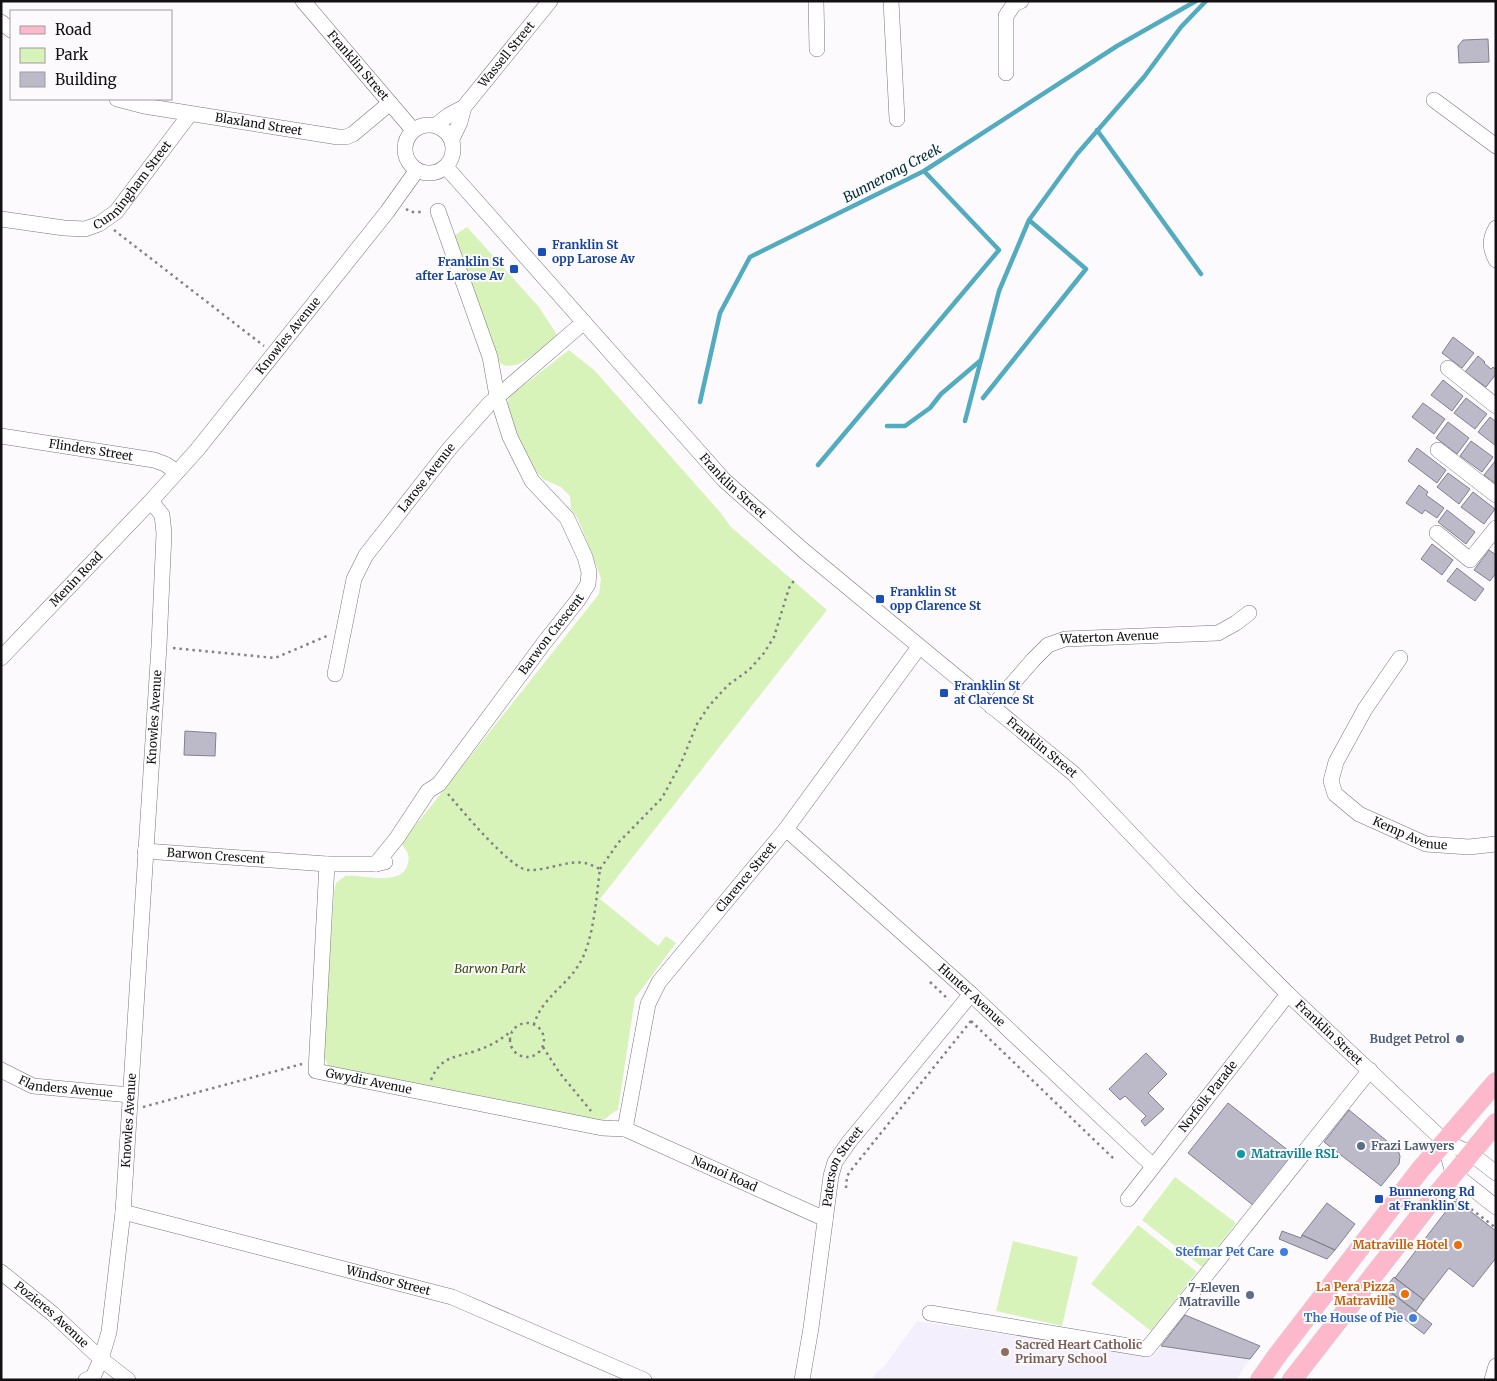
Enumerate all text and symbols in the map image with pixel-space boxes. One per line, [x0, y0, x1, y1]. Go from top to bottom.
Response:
legend [10, 10, 172, 100]
street label: Wassell Street [474, 18, 538, 91]
text: Road [55, 20, 91, 39]
street label: Franklin Street [325, 27, 393, 104]
text: Park [55, 45, 89, 64]
text: Building [55, 70, 117, 89]
street label: Blaxland Street [214, 109, 304, 138]
street label: Cunningham Street [91, 137, 174, 232]
water label: Bunnerong Creek [840, 139, 945, 206]
place label: Franklin St opp Larose Av [552, 237, 636, 266]
marker: Franklin St opp Larose Av [536, 246, 548, 258]
place label: Franklin St after Larose Av [415, 254, 505, 283]
marker: Franklin St after Larose Av [508, 263, 520, 275]
street label: Knowles Avenue [252, 294, 323, 377]
street label: Flinders Street [48, 436, 134, 464]
street label: Larose Avenue [395, 440, 458, 515]
street label: Franklin Street [697, 450, 770, 521]
street label: Menin Road [46, 548, 105, 609]
place label: Franklin St opp Clarence St [890, 584, 981, 613]
street label: Barwon Crescent [515, 591, 587, 677]
marker: Franklin St opp Clarence St [874, 593, 886, 605]
street label: Waterton Avenue [1059, 627, 1159, 646]
street label: Knowles Avenue [143, 670, 164, 765]
place label: Franklin St at Clarence St [954, 678, 1034, 707]
marker: Franklin St at Clarence St [938, 687, 950, 699]
street label: Franklin Street [1004, 713, 1081, 781]
street label: Kemp Avenue [1371, 813, 1448, 852]
street label: Clarence Street [712, 838, 779, 915]
street label: Barwon Crescent [166, 845, 266, 867]
street label: Hunter Avenue [935, 960, 1008, 1029]
park label: Barwon Park [454, 961, 526, 976]
street label: Franklin Street [1292, 997, 1366, 1068]
place label: Budget Petrol [1370, 1031, 1450, 1046]
marker: Budget Petrol [1454, 1033, 1466, 1045]
street label: Norfolk Parade [1175, 1058, 1240, 1135]
street label: Gwydir Avenue [324, 1065, 413, 1097]
street label: Flanders Avenue [16, 1072, 113, 1100]
street label: Knowles Avenue [118, 1073, 139, 1168]
street label: Paterson Street [819, 1123, 866, 1208]
place label: Frazi Lawyers [1371, 1138, 1454, 1153]
marker: Frazi Lawyers [1355, 1140, 1367, 1152]
place label: Matraville RSL [1251, 1146, 1339, 1161]
marker: Matraville RSL [1235, 1148, 1247, 1160]
street label: Namoi Road [690, 1152, 760, 1195]
place label: Bunnerong Rd at Franklin St [1389, 1184, 1475, 1213]
marker: Bunnerong Rd at Franklin St [1373, 1193, 1385, 1205]
place label: Matraville Hotel [1352, 1237, 1448, 1252]
marker: Matraville Hotel [1452, 1239, 1464, 1251]
place label: Stefmar Pet Care [1175, 1244, 1274, 1259]
marker: Stefmar Pet Care [1278, 1246, 1290, 1258]
street label: Windsor Street [344, 1262, 432, 1298]
street label: Pozieres Avenue [12, 1278, 92, 1350]
place label: La Pera Pizza Matraville [1316, 1279, 1396, 1308]
place label: 7-Eleven Matraville [1179, 1280, 1241, 1309]
marker: La Pera Pizza Matraville [1399, 1288, 1411, 1300]
marker: 7-Eleven Matraville [1244, 1289, 1256, 1301]
place label: The House of Pie [1304, 1310, 1403, 1325]
marker: The House of Pie [1407, 1312, 1419, 1324]
place label: Sacred Heart Catholic Primary School [1015, 1337, 1142, 1366]
marker: Sacred Heart Catholic Primary School [999, 1346, 1011, 1358]

